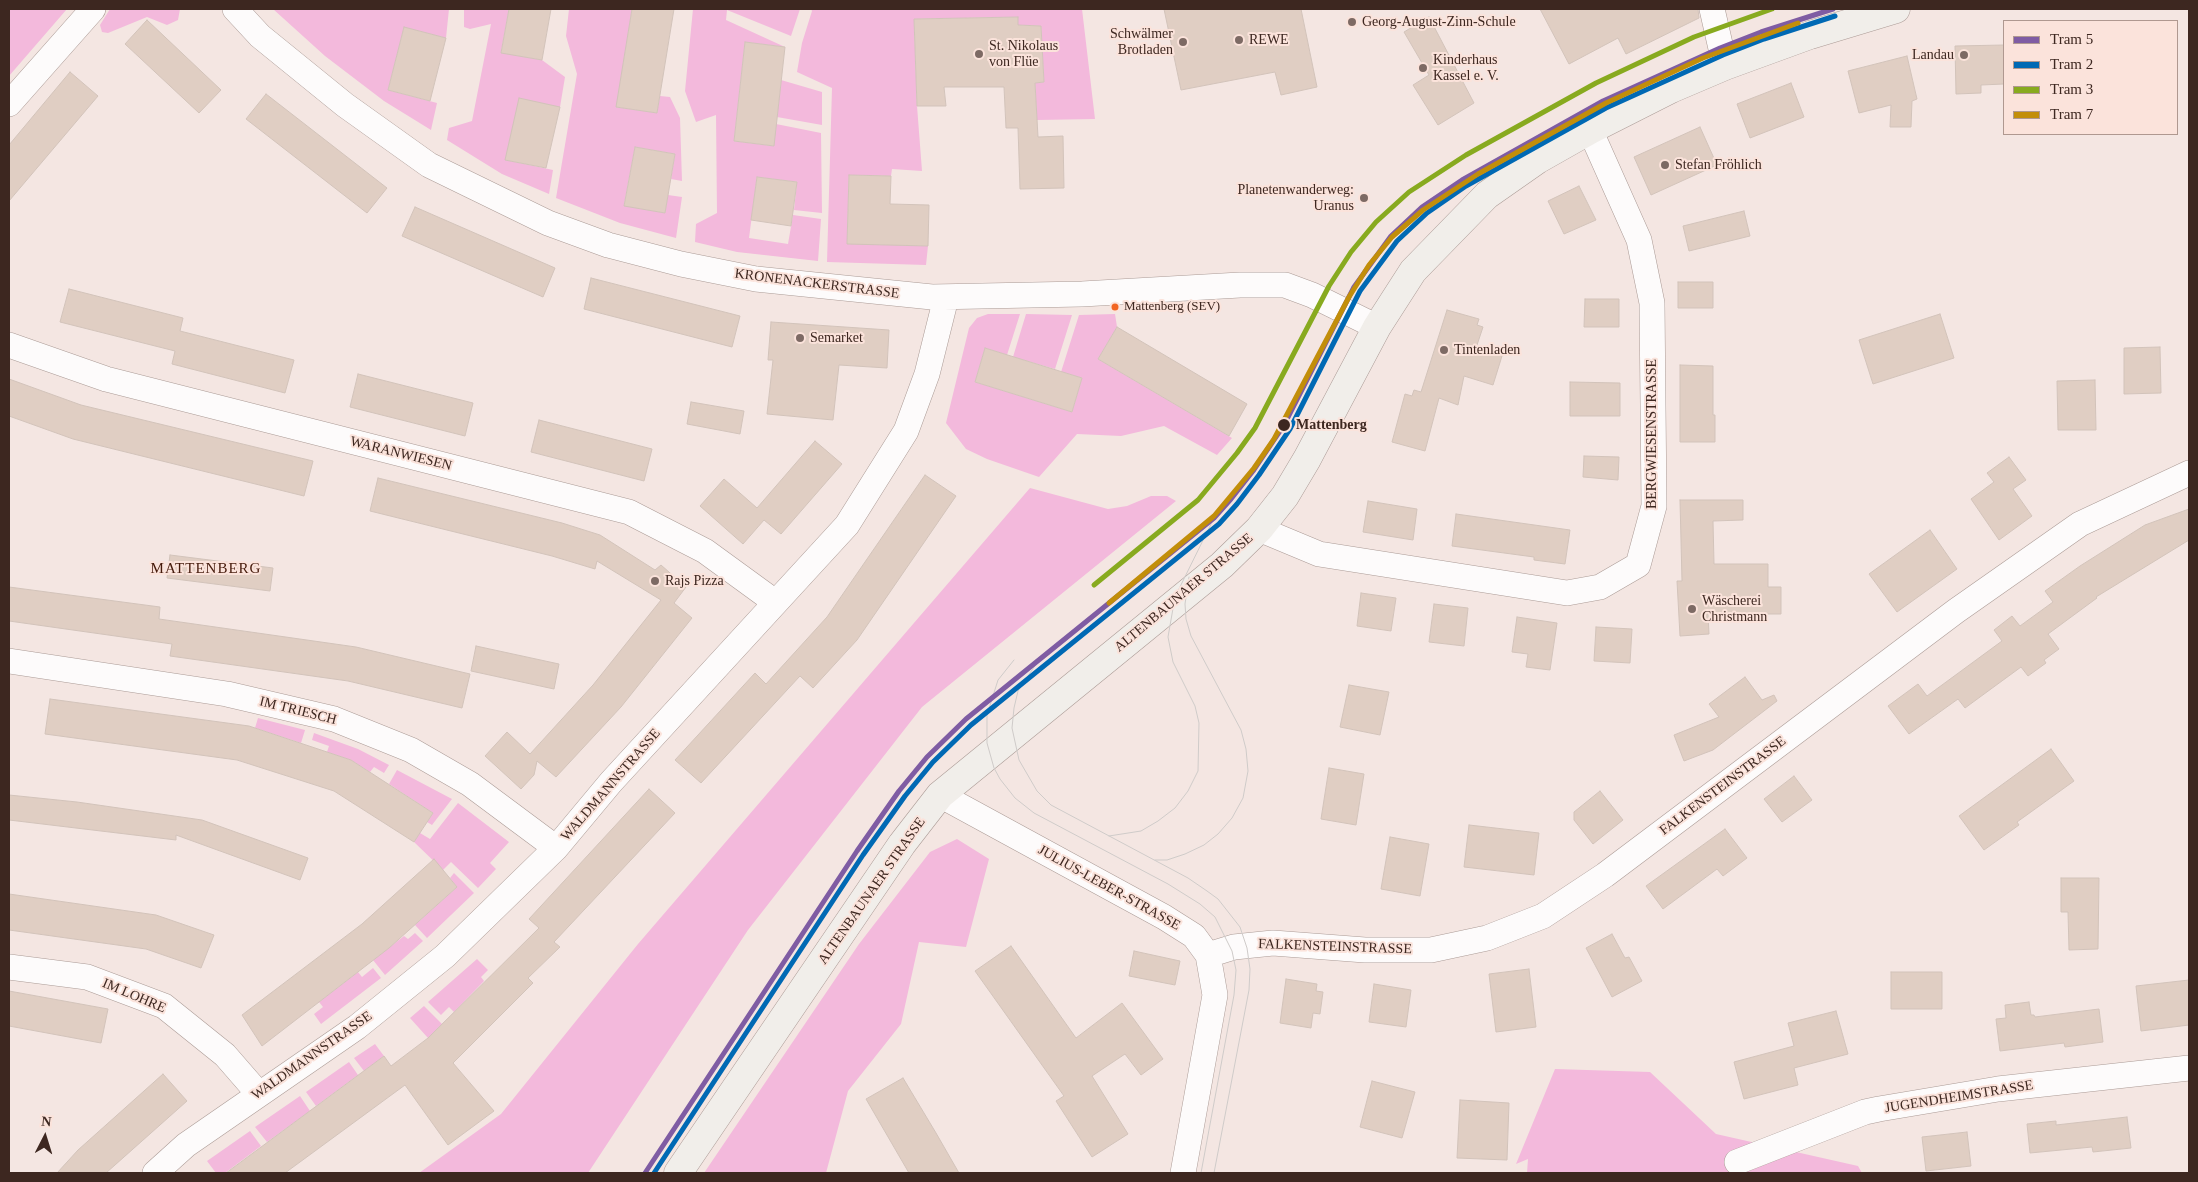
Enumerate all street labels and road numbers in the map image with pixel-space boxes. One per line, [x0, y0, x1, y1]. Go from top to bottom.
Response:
street label: KRONENACKERSTRASSE [734, 266, 900, 302]
street label: BERGWIESENSTRASSE [1644, 359, 1660, 509]
street label: WARANWIESEN [348, 433, 454, 475]
street label: ALTENBAUNAER STRASSE [1111, 530, 1257, 656]
street label: IM TRIESCH [258, 693, 338, 729]
street label: WALDMANNSTRASSE [558, 725, 664, 845]
street label: FALKENSTEINSTRASSE [1657, 733, 1789, 839]
street label: ALTENBAUNAER STRASSE [815, 814, 929, 968]
street label: JULIUS-LEBER-STRASSE [1035, 842, 1183, 934]
street label: FALKENSTEINSTRASSE [1258, 936, 1412, 958]
street label: IM LOHRE [100, 975, 168, 1017]
street label: WALDMANNSTRASSE [249, 1008, 375, 1104]
street label: JUGENDHEIMSTRASSE [1884, 1077, 2034, 1117]

